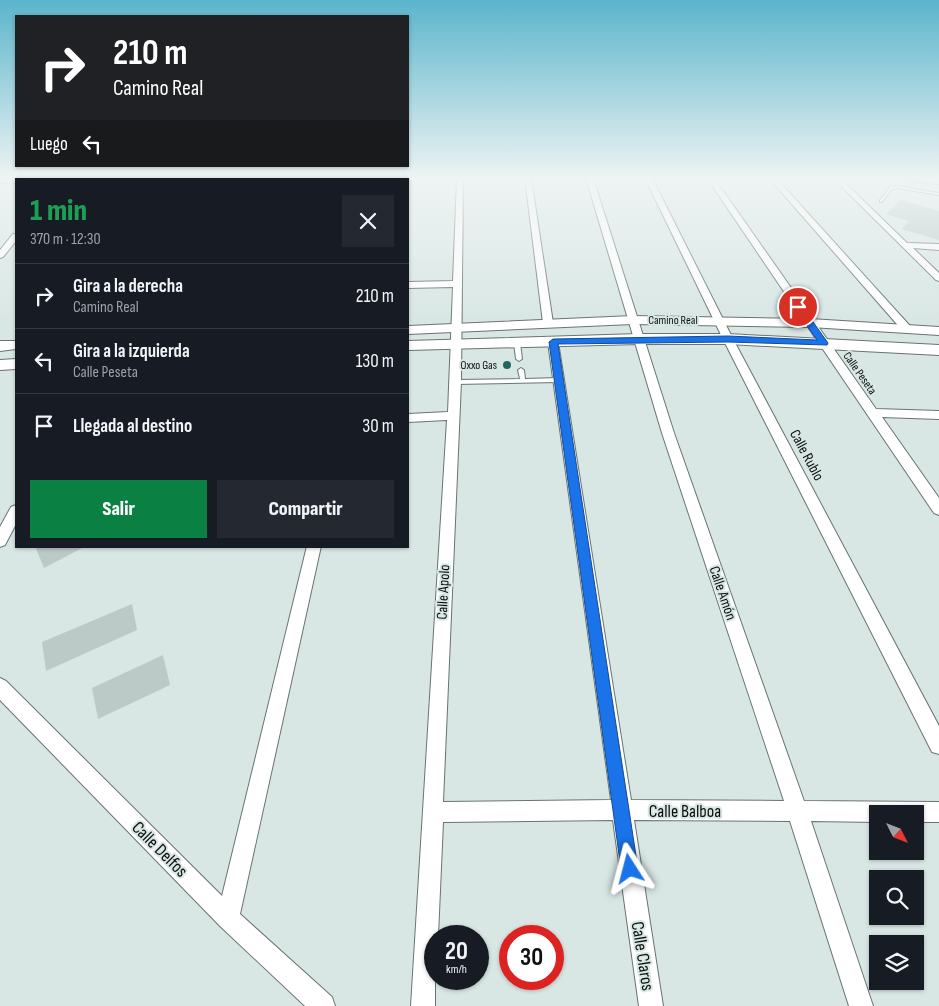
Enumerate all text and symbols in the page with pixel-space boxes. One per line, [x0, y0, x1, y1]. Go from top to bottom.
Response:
text: 210 m [113, 32, 187, 75]
icon: right [30, 35, 95, 100]
text: Camino Real [113, 75, 203, 102]
icon: left [78, 130, 106, 158]
text: Luego [30, 133, 68, 156]
text: 1 min [30, 193, 87, 229]
button: close [342, 195, 394, 247]
text: 370 m · 12:30 [30, 230, 101, 249]
text: Gira a la derecha [73, 275, 183, 298]
icon: right [30, 282, 58, 310]
text: 210 m [356, 285, 394, 308]
pin [777, 286, 819, 328]
icon: arrive [784, 293, 812, 321]
text: Camino Real [73, 298, 139, 317]
street label: Camino Real [648, 313, 698, 328]
text: Gira a la izquierda [73, 340, 190, 363]
icon: left [30, 347, 58, 375]
street label: Calle Peseta [839, 349, 880, 398]
text: 130 m [356, 350, 394, 373]
place label: Oxxo Gas [461, 358, 497, 373]
marker: Oxxo Gas [501, 359, 513, 371]
text: Calle Peseta [73, 363, 138, 382]
icon: arrive [30, 412, 58, 440]
text: Llegada al destino [73, 415, 192, 438]
text: 30 m [362, 415, 394, 438]
street label: Calle Rublo [785, 426, 828, 484]
button: Salir [30, 480, 207, 538]
button: Compartir [217, 480, 394, 538]
street label: Calle Apolo [433, 564, 454, 620]
street label: Calle Amón [704, 564, 741, 623]
street label: Calle Balboa [649, 801, 721, 822]
north arrow [869, 805, 924, 860]
map controls [869, 805, 924, 990]
street label: Calle Delfos [127, 817, 192, 882]
position arrow [603, 842, 655, 894]
button: search [869, 870, 924, 925]
street label: Calle Claros [627, 920, 658, 992]
speed limit sign: 30 [499, 925, 564, 990]
button: layers [869, 935, 924, 990]
text: 20 [445, 936, 468, 967]
text: km/h [446, 962, 467, 977]

